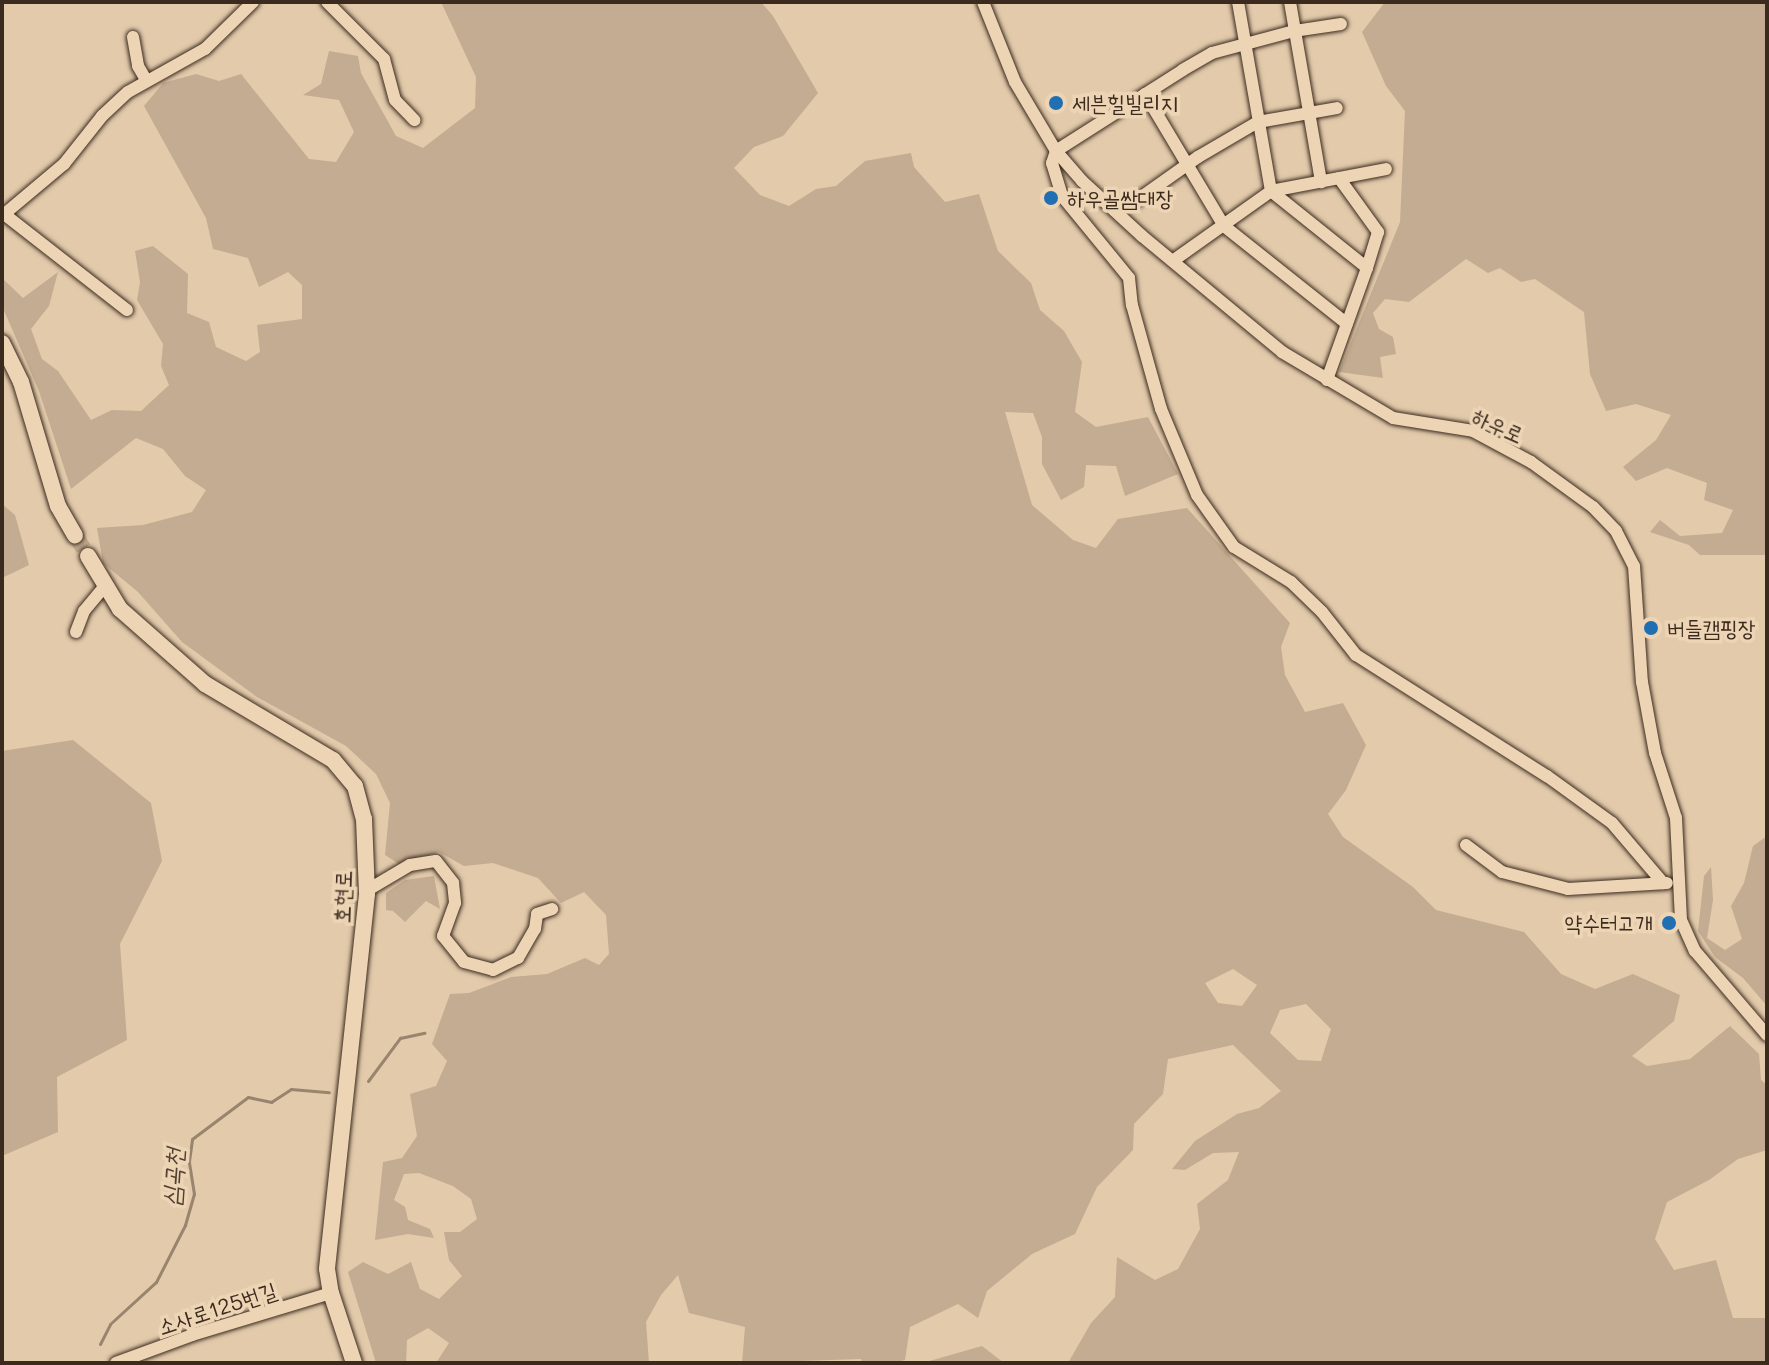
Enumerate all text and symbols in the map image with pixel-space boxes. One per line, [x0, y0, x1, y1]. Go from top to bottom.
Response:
place label: 세븐힐빌리지 [1072, 90, 1178, 116]
marker: 세븐힐빌리지 [1047, 94, 1065, 112]
place label: 하우골쌈대장 [1067, 185, 1173, 211]
marker: 하우골쌈대장 [1042, 189, 1060, 207]
street label: 하우로 [1468, 402, 1528, 448]
place label: 버들캠핑장 [1667, 615, 1756, 641]
marker: 버들캠핑장 [1642, 619, 1660, 637]
street label: 호현로 [328, 870, 356, 924]
place label: 약수터고개 [1564, 910, 1653, 936]
marker: 약수터고개 [1660, 914, 1678, 932]
water label: 심곡천 [156, 1147, 188, 1207]
street label: 소사로125번길 [154, 1276, 280, 1340]

